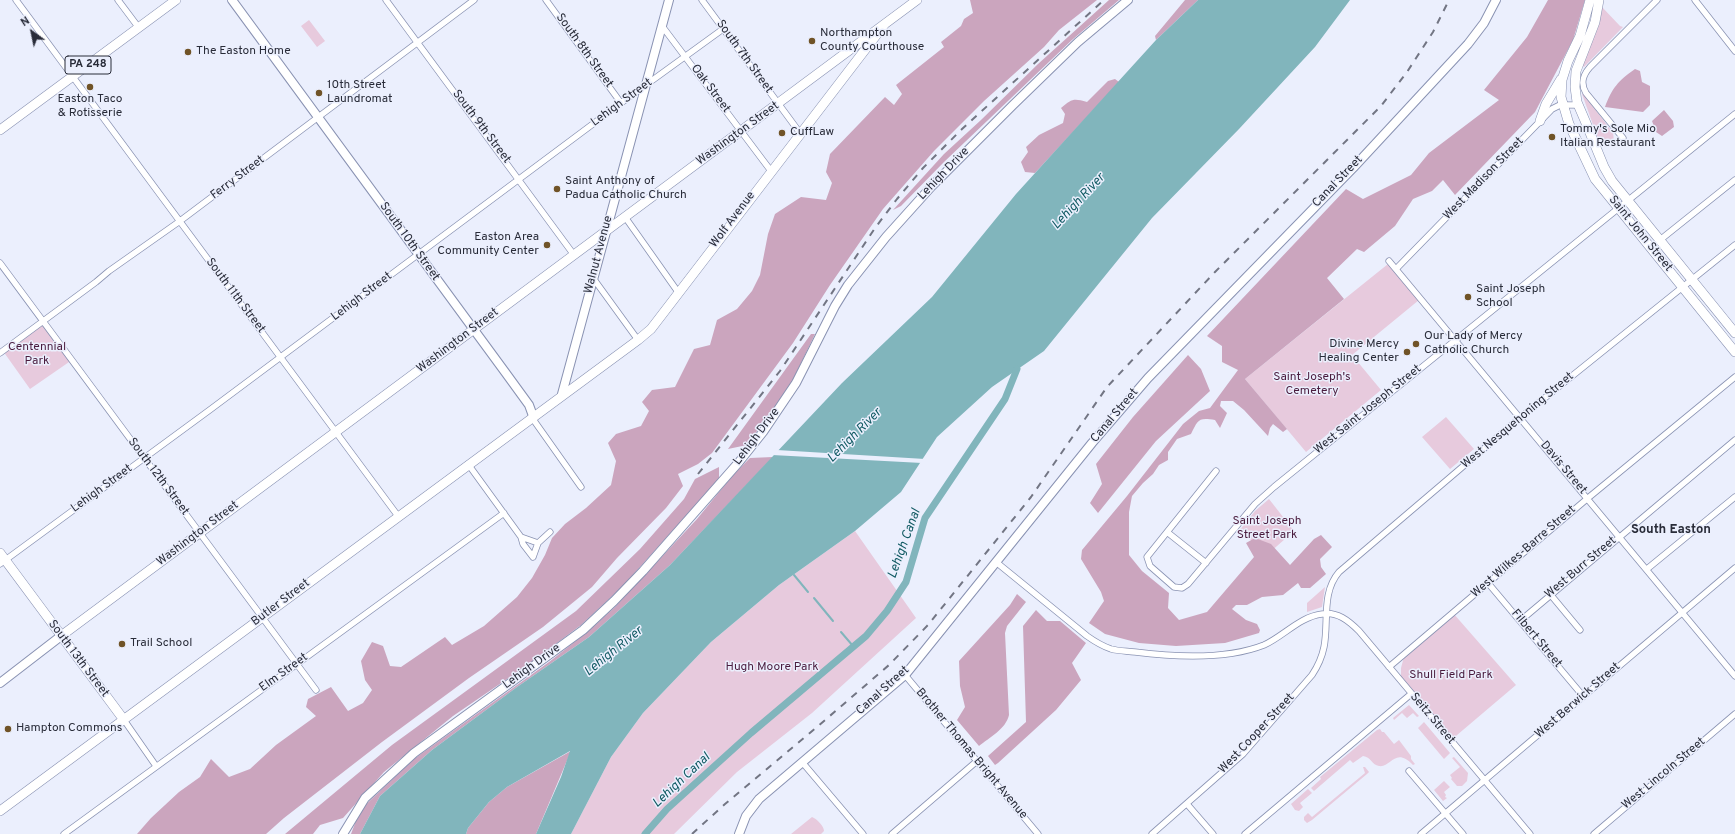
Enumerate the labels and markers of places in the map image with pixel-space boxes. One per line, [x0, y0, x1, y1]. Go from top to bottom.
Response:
place label: Northampton County Courthouse [820, 27, 924, 55]
marker: Northampton County Courthouse [807, 36, 817, 46]
place label: The Easton Home [196, 45, 291, 59]
marker: The Easton Home [183, 47, 193, 57]
place label: 10th Street Laundromat [327, 79, 392, 107]
marker: Easton Taco & Rotisserie [85, 82, 95, 92]
marker: 10th Street Laundromat [314, 88, 324, 98]
place label: Easton Taco & Rotisserie [57, 93, 123, 121]
place label: Tommy's Sole Mio Italian Restaurant [1560, 123, 1656, 151]
place label: CuffLaw [790, 126, 834, 140]
marker: CuffLaw [777, 128, 787, 138]
marker: Tommy's Sole Mio Italian Restaurant [1547, 132, 1557, 142]
place label: Saint Anthony of Padua Catholic Church [565, 175, 687, 203]
marker: Saint Anthony of Padua Catholic Church [552, 184, 562, 194]
place label: Easton Area Community Center [437, 231, 539, 259]
marker: Easton Area Community Center [542, 240, 552, 250]
place label: Saint Joseph School [1476, 283, 1545, 311]
marker: Saint Joseph School [1463, 292, 1473, 302]
place label: Our Lady of Mercy Catholic Church [1424, 330, 1523, 358]
place label: Divine Mercy Healing Center [1319, 338, 1399, 366]
marker: Our Lady of Mercy Catholic Church [1411, 339, 1421, 349]
marker: Divine Mercy Healing Center [1402, 347, 1412, 357]
place label: Trail School [130, 637, 192, 651]
marker: Trail School [117, 639, 127, 649]
place label: Hampton Commons [16, 722, 122, 736]
marker: Hampton Commons [3, 724, 13, 734]

